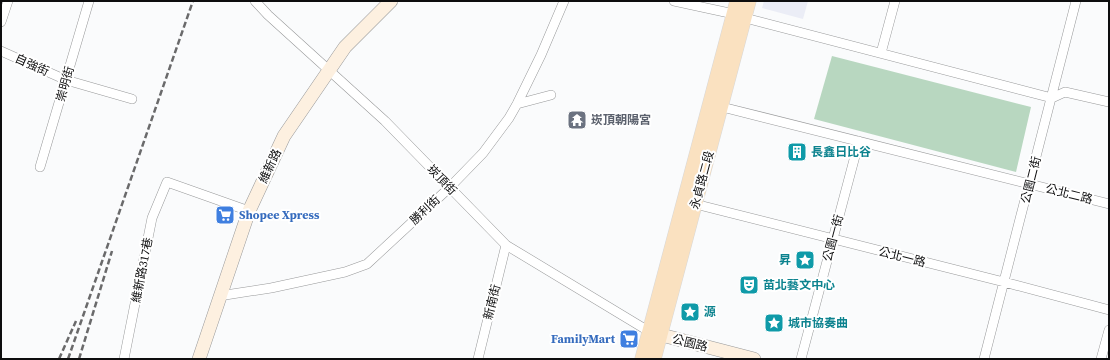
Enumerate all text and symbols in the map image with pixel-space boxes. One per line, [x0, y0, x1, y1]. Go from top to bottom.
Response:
street label: 自強街 [12, 50, 52, 80]
street label: 崇明街 [52, 64, 78, 104]
temple icon: 崁頂朝陽宮 [566, 109, 588, 131]
place label: 崁頂朝陽宮 [591, 112, 651, 128]
building icon: 長鑫日比谷 [786, 141, 808, 163]
place label: 長鑫日比谷 [811, 144, 871, 160]
street label: 維新路 [255, 146, 285, 186]
street label: 永貞路二段 [687, 149, 717, 211]
street label: 公園二街 [1017, 155, 1045, 205]
street label: 崁頂街 [424, 161, 460, 199]
street label: 公北二路 [1044, 180, 1094, 208]
street label: 勝利街 [406, 192, 444, 228]
supermarket icon: Shopee Xpress [214, 204, 236, 226]
place label: Shopee Xpress [239, 207, 320, 223]
street label: 公園一街 [819, 213, 847, 263]
street label: 維新路317巷 [128, 236, 156, 304]
street label: 公北一路 [877, 243, 927, 271]
place icon: 昇 [794, 249, 816, 271]
place label: 昇 [779, 252, 791, 268]
theatre icon: 苗北藝文中心 [738, 274, 760, 296]
place label: 苗北藝文中心 [763, 277, 835, 293]
street label: 新南街 [480, 283, 504, 321]
place icon: 源 [679, 301, 701, 323]
place label: 源 [704, 304, 716, 320]
place icon: 城市協奏曲 [763, 312, 785, 334]
place label: 城市協奏曲 [788, 315, 848, 331]
supermarket icon: FamilyMart [618, 328, 640, 350]
place label: FamilyMart [551, 331, 616, 347]
street label: 公園路 [671, 331, 709, 355]

